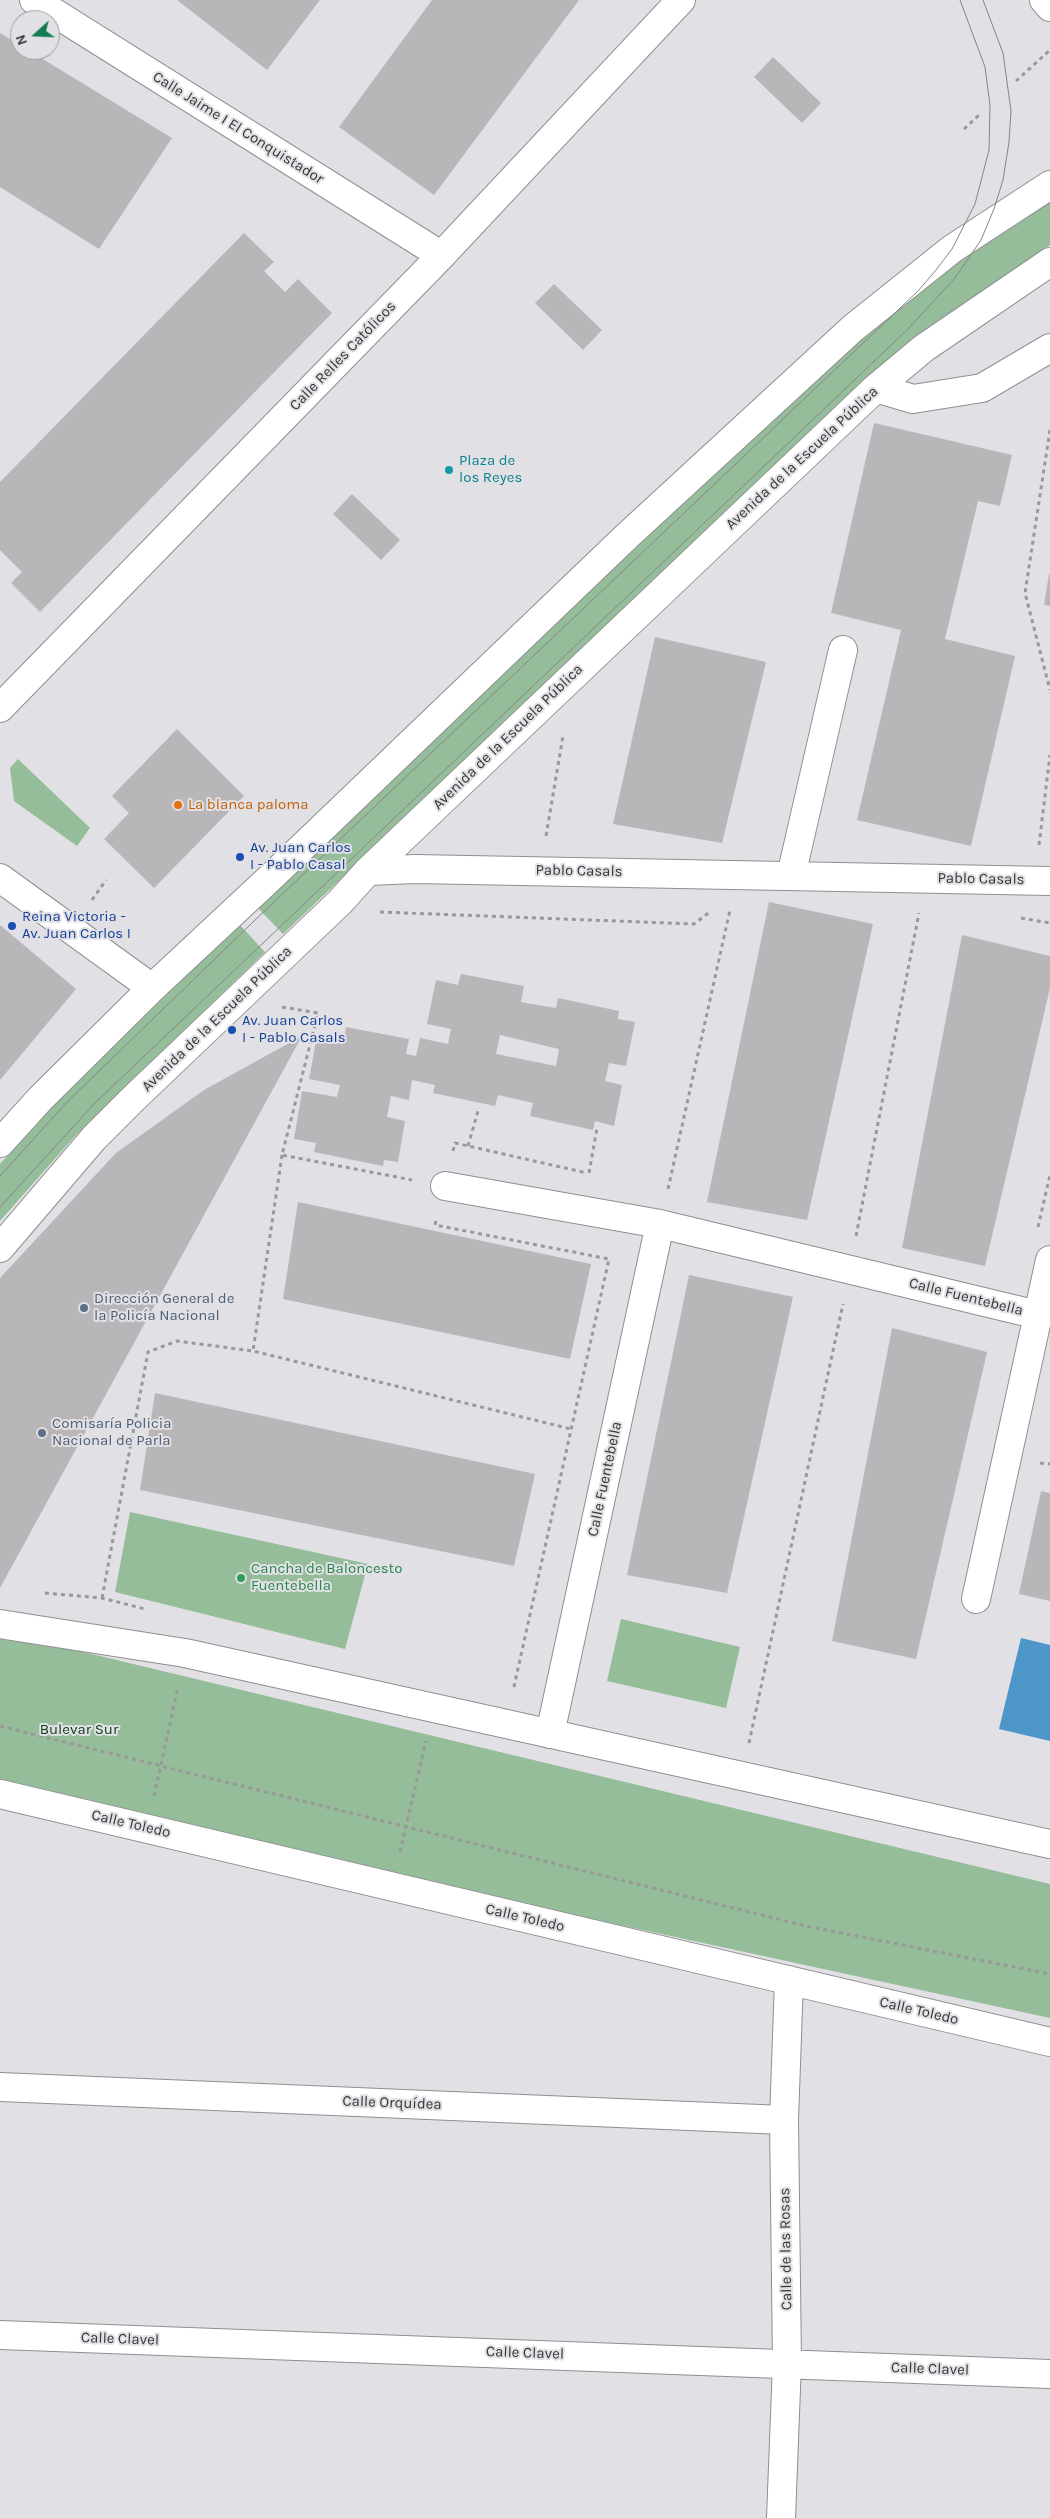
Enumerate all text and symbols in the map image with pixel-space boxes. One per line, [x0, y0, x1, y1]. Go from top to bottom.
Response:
north arrow [10, 10, 60, 60]
text: N [12, 32, 31, 48]
street label: Calle Jaime I El Conquistador [149, 68, 327, 188]
street label: Calle Relles Católicos [286, 297, 400, 415]
street label: Avenida de la Escuela Pública [722, 383, 882, 533]
place label: Plaza de los Reyes [459, 452, 522, 487]
marker: Plaza de los Reyes [443, 464, 455, 476]
street label: Avenida de la Escuela Pública [429, 660, 587, 814]
place label: La blanca paloma [188, 796, 309, 814]
marker: La blanca paloma [172, 799, 184, 811]
place label: Av. Juan Carlos I - Pablo Casal [250, 839, 351, 874]
marker: Av. Juan Carlos I - Pablo Casal [234, 851, 246, 863]
street label: Pablo Casals [535, 861, 623, 881]
street label: Pablo Casals [937, 869, 1025, 889]
place label: Reina Victoria - Av. Juan Carlos I [22, 908, 131, 943]
marker: Reina Victoria - Av. Juan Carlos I [6, 920, 18, 932]
street label: Avenida de la Escuela Pública [138, 942, 296, 1096]
place label: Av. Juan Carlos I - Pablo Casals [242, 1012, 346, 1047]
marker: Av. Juan Carlos I - Pablo Casals [226, 1024, 238, 1036]
street label: Calle Fuentebella [907, 1274, 1025, 1320]
place label: Dirección General de la Policía Nacional [94, 1290, 234, 1325]
marker: Dirección General de la Policía Nacional [78, 1302, 90, 1314]
place label: Comisaría Policia Nacional de Parla [52, 1415, 171, 1450]
street label: Calle Fuentebella [584, 1420, 626, 1538]
marker: Comisaría Policia Nacional de Parla [36, 1427, 48, 1439]
place label: Cancha de Baloncesto Fuentebella [251, 1560, 402, 1595]
marker: Cancha de Baloncesto Fuentebella [235, 1572, 247, 1584]
park label: Bulevar Sur [40, 1721, 118, 1739]
street label: Calle Toledo [90, 1806, 172, 1842]
street label: Calle Toledo [484, 1900, 566, 1936]
street label: Calle Toledo [878, 1993, 960, 2029]
street label: Calle Orquídea [342, 2092, 442, 2114]
street label: Calle de las Rosas [776, 2188, 796, 2310]
street label: Calle Clavel [81, 2329, 159, 2349]
street label: Calle Clavel [486, 2343, 564, 2363]
street label: Calle Clavel [891, 2359, 969, 2379]

